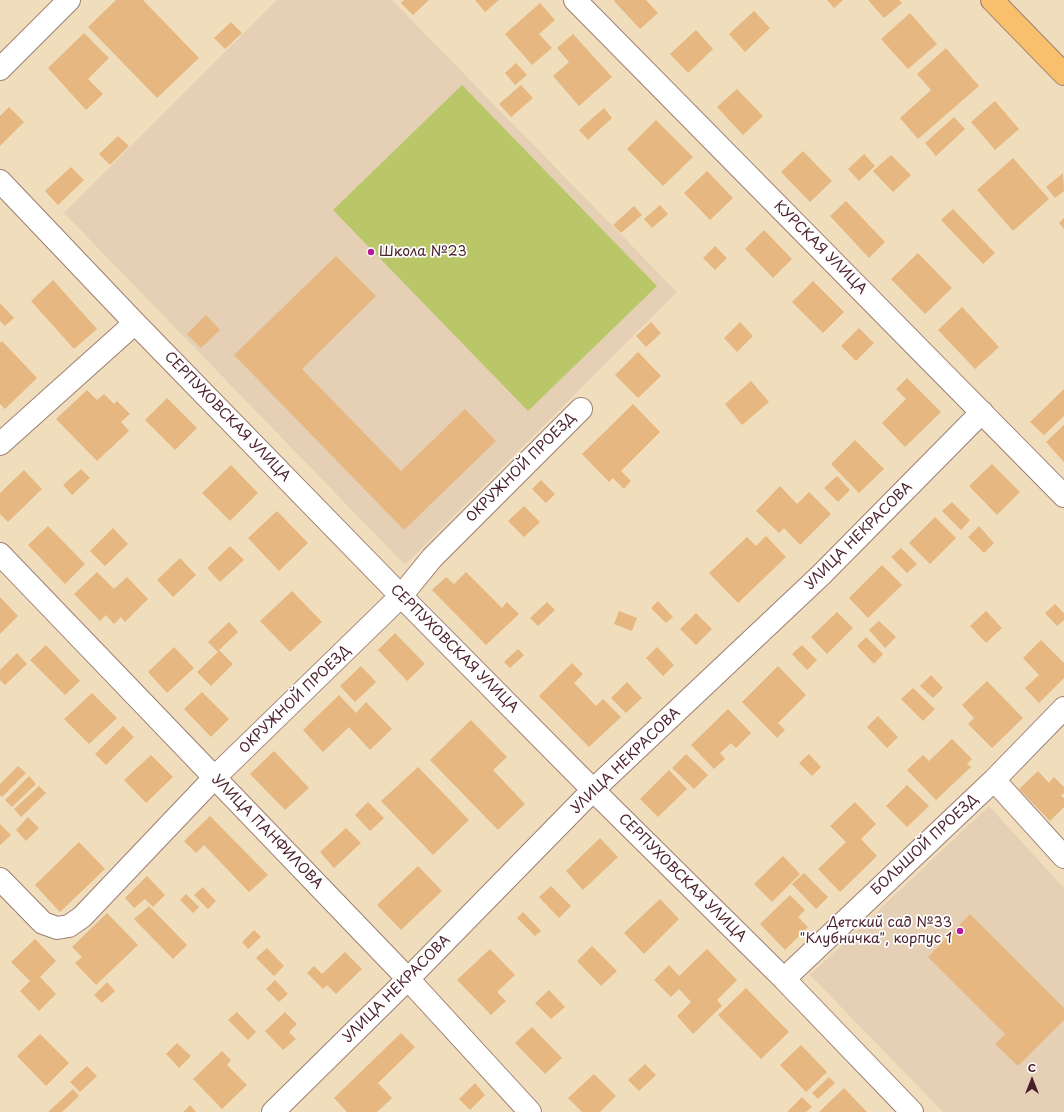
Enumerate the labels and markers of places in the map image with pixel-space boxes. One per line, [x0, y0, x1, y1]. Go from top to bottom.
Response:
place label: Школа №23 [379, 244, 467, 260]
marker: Школа №23 [366, 247, 376, 257]
place label: Детский сад №33 "Клубничка", корпус 1 [799, 915, 952, 948]
marker: Детский сад №33 "Клубничка", корпус 1 [955, 926, 965, 936]

